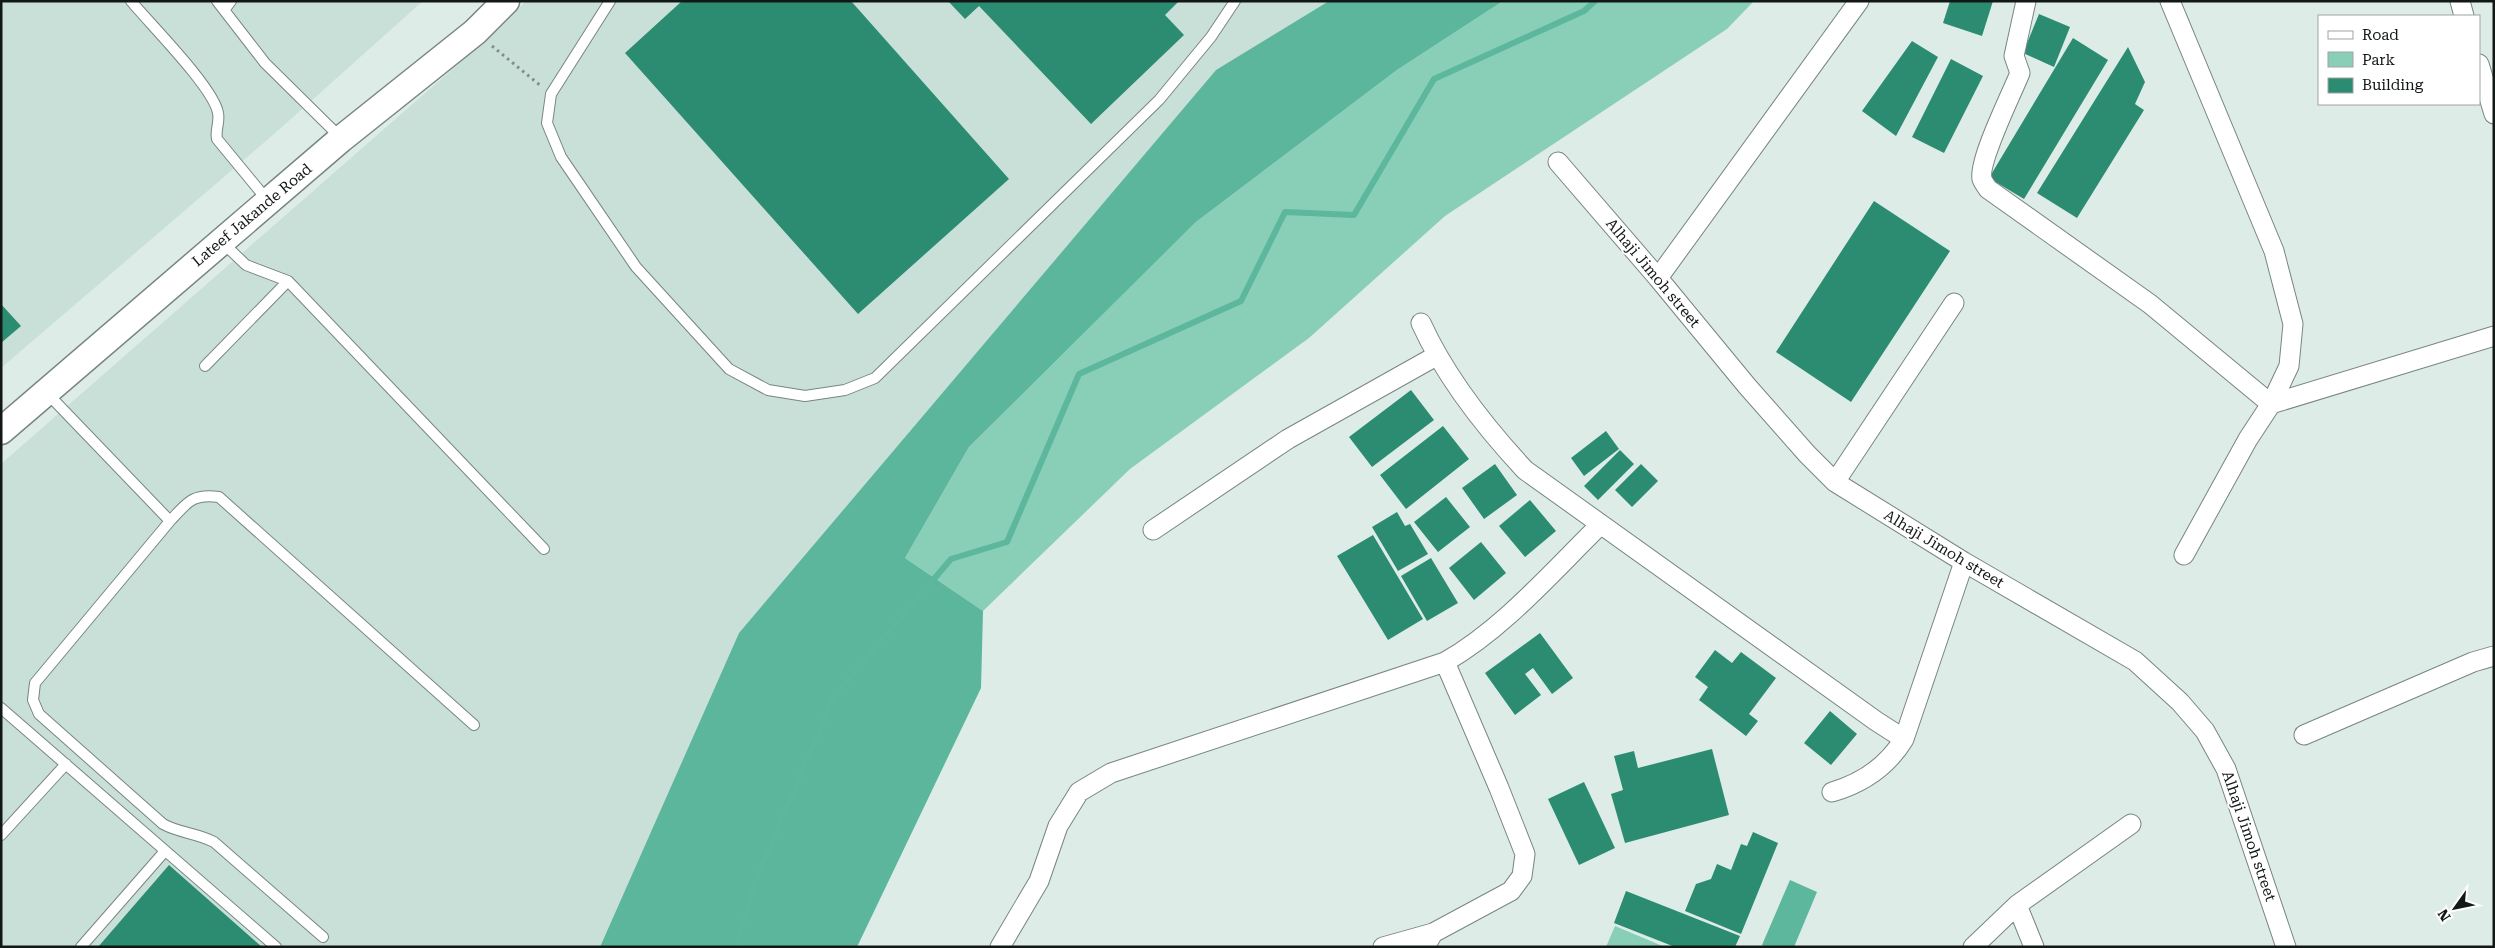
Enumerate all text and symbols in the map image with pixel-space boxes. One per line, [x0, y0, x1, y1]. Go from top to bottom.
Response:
legend [2318, 15, 2480, 105]
text: Road [2362, 26, 2399, 44]
text: Park [2362, 51, 2396, 69]
text: Building [2362, 76, 2424, 94]
street label: Lateef Jakande Road [189, 160, 316, 270]
street label: Alhaji Jimoh street [1602, 215, 1704, 331]
street label: Alhaji Jimoh street [1881, 506, 2008, 592]
street label: Alhaji Jimoh street [2218, 768, 2280, 904]
north arrow [2430, 883, 2480, 933]
text: N [2434, 906, 2454, 924]

